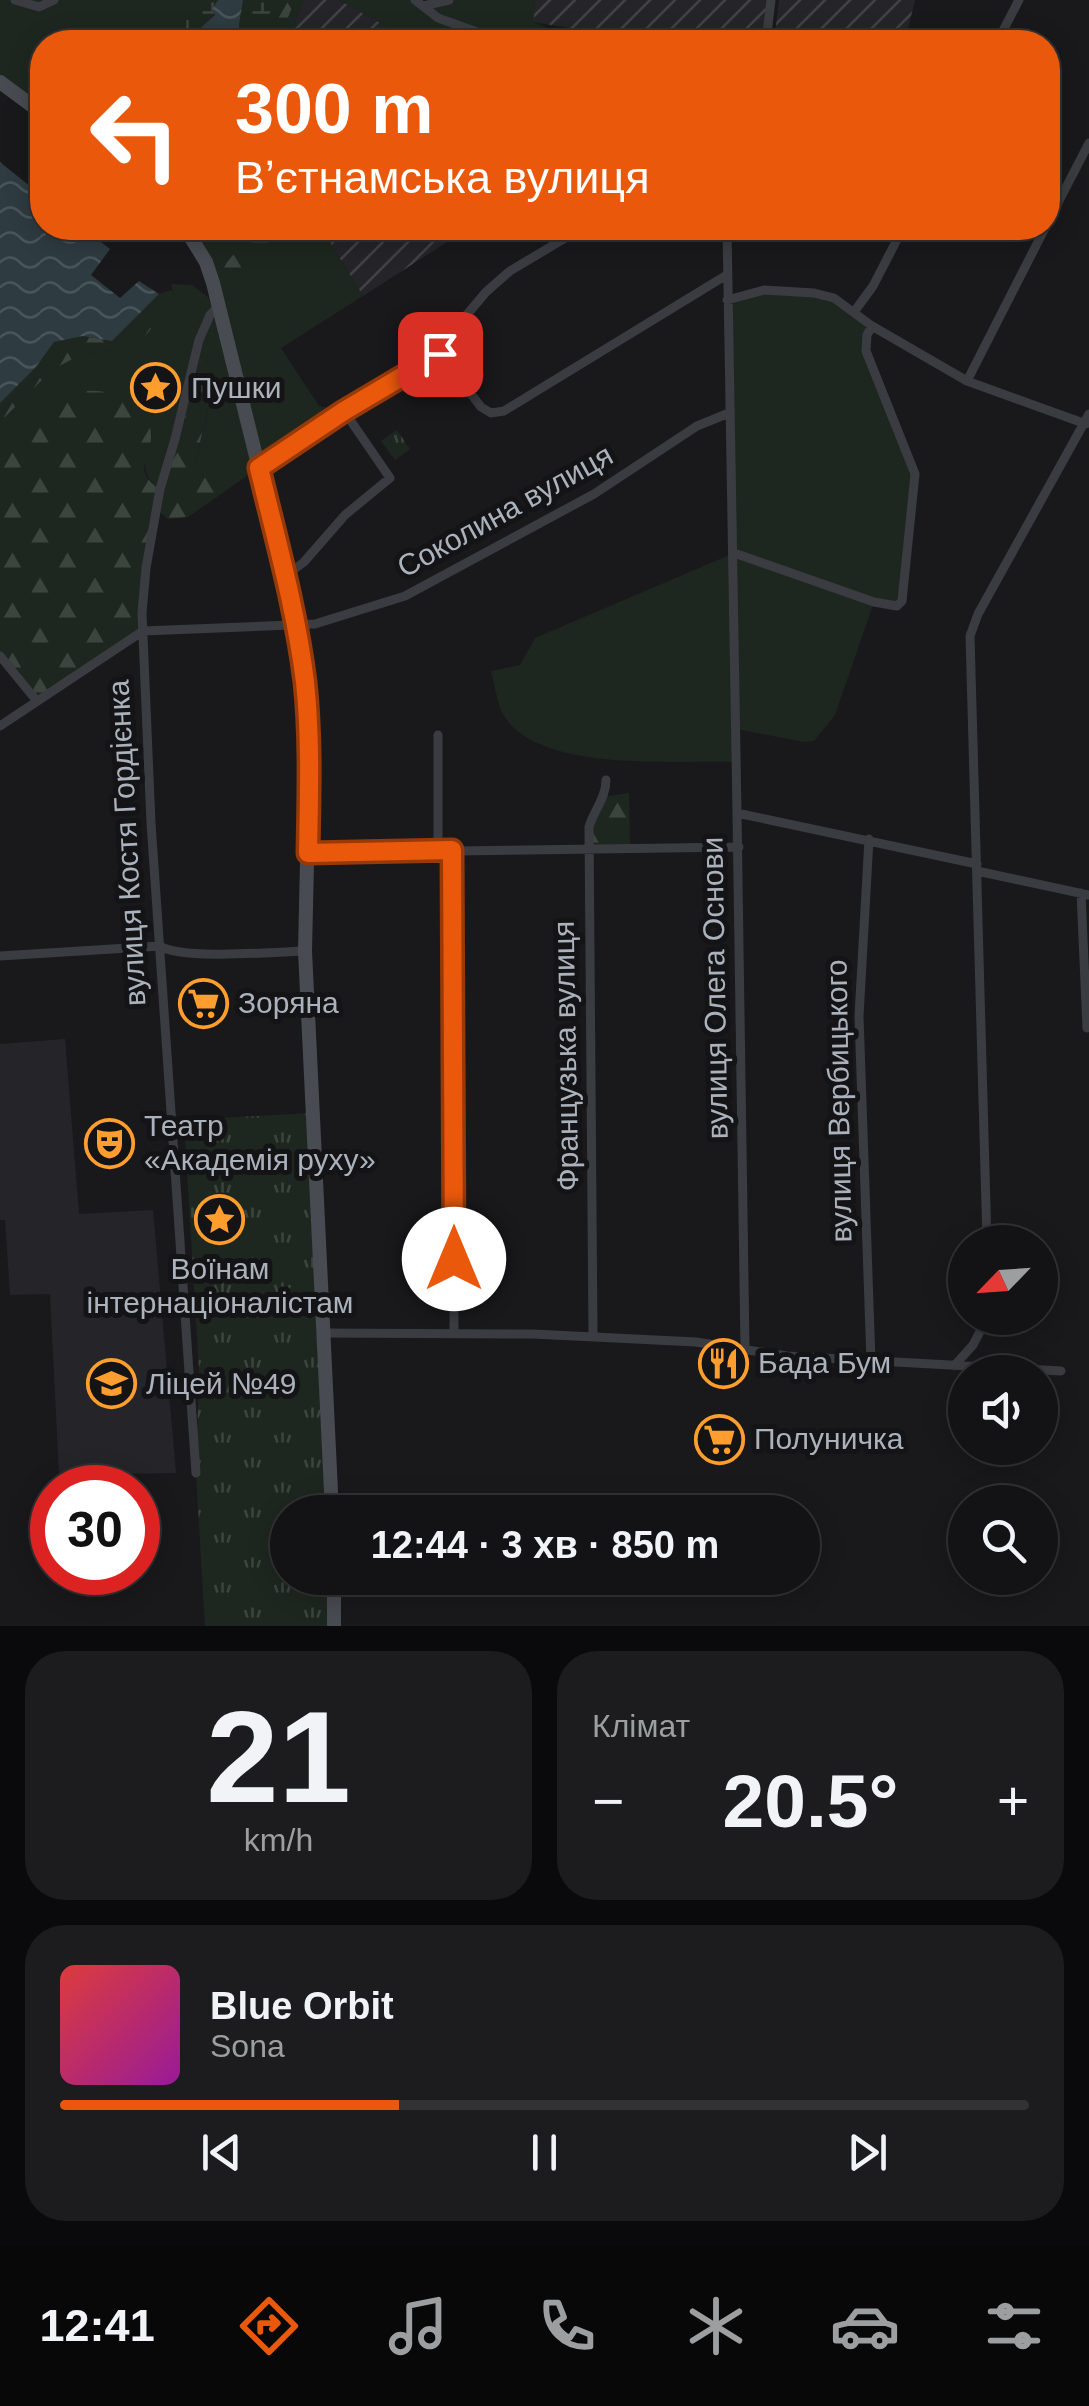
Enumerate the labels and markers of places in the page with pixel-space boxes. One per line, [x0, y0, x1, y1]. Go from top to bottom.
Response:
pin [398, 312, 483, 397]
place icon: Пушки [130, 362, 182, 414]
place label: Пушки [191, 371, 282, 404]
supermarket icon: Зоряна [177, 977, 229, 1029]
place label: Зоряна [238, 986, 339, 1019]
place label: Театр «Академія руху» [144, 1109, 376, 1176]
theatre icon: Театр «Академія руху» [83, 1117, 135, 1169]
place icon: Воїнам інтернаціоналістам [194, 1194, 246, 1246]
place label: Воїнам інтернаціоналістам [87, 1252, 353, 1319]
restaurant icon: Бада Бум [697, 1337, 749, 1389]
place label: Бада Бум [758, 1346, 891, 1379]
school or university icon: Ліцей №49 [85, 1358, 137, 1410]
place label: Ліцей №49 [146, 1367, 297, 1400]
supermarket icon: Полуничка [693, 1413, 745, 1465]
place label: Полуничка [754, 1422, 904, 1455]

